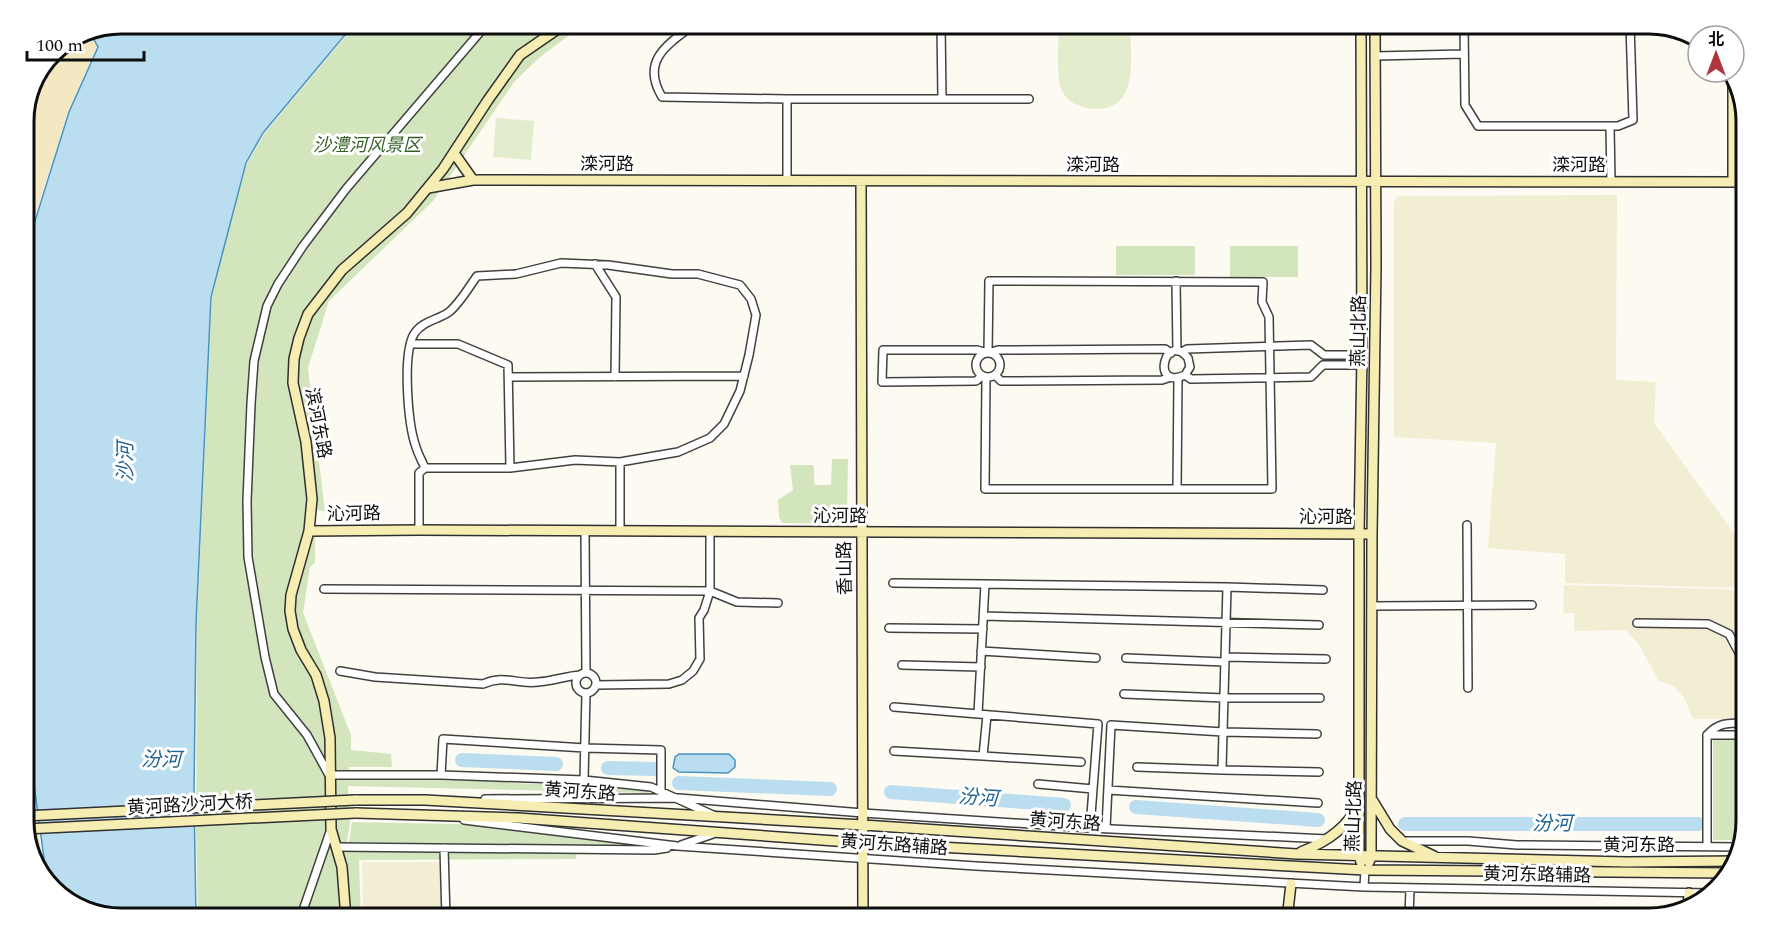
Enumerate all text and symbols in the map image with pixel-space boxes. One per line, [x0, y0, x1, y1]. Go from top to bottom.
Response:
scale bar [27, 24, 144, 62]
north arrow [1686, 24, 1746, 84]
text: 北 [1708, 28, 1724, 52]
text: 100 m [36, 32, 83, 59]
park label: 沙澧河风景区 [313, 132, 424, 159]
street label: 滦河路 [580, 151, 634, 178]
street label: 滦河路 [1066, 152, 1120, 179]
street label: 滦河路 [1552, 152, 1606, 179]
street label: 燕山北路 [1345, 295, 1373, 367]
street label: 滨河东路 [298, 385, 338, 461]
water label: 沙河 [111, 438, 141, 482]
street label: 沁河路 [327, 500, 381, 528]
street label: 沁河路 [813, 503, 867, 530]
street label: 沁河路 [1299, 504, 1353, 531]
street label: 香山路 [831, 541, 859, 595]
water label: 汾河 [141, 745, 185, 775]
street label: 黄河东路 [543, 776, 617, 808]
street label: 燕山北路 [1339, 780, 1369, 852]
water label: 汾河 [957, 782, 1003, 815]
street label: 黄河路沙河大桥 [126, 788, 254, 822]
street label: 黄河东路 [1028, 806, 1102, 838]
water label: 汾河 [1532, 809, 1576, 839]
street label: 黄河东路辅路 [839, 828, 949, 862]
street label: 黄河东路 [1603, 832, 1675, 859]
street label: 黄河东路辅路 [1483, 861, 1591, 889]

